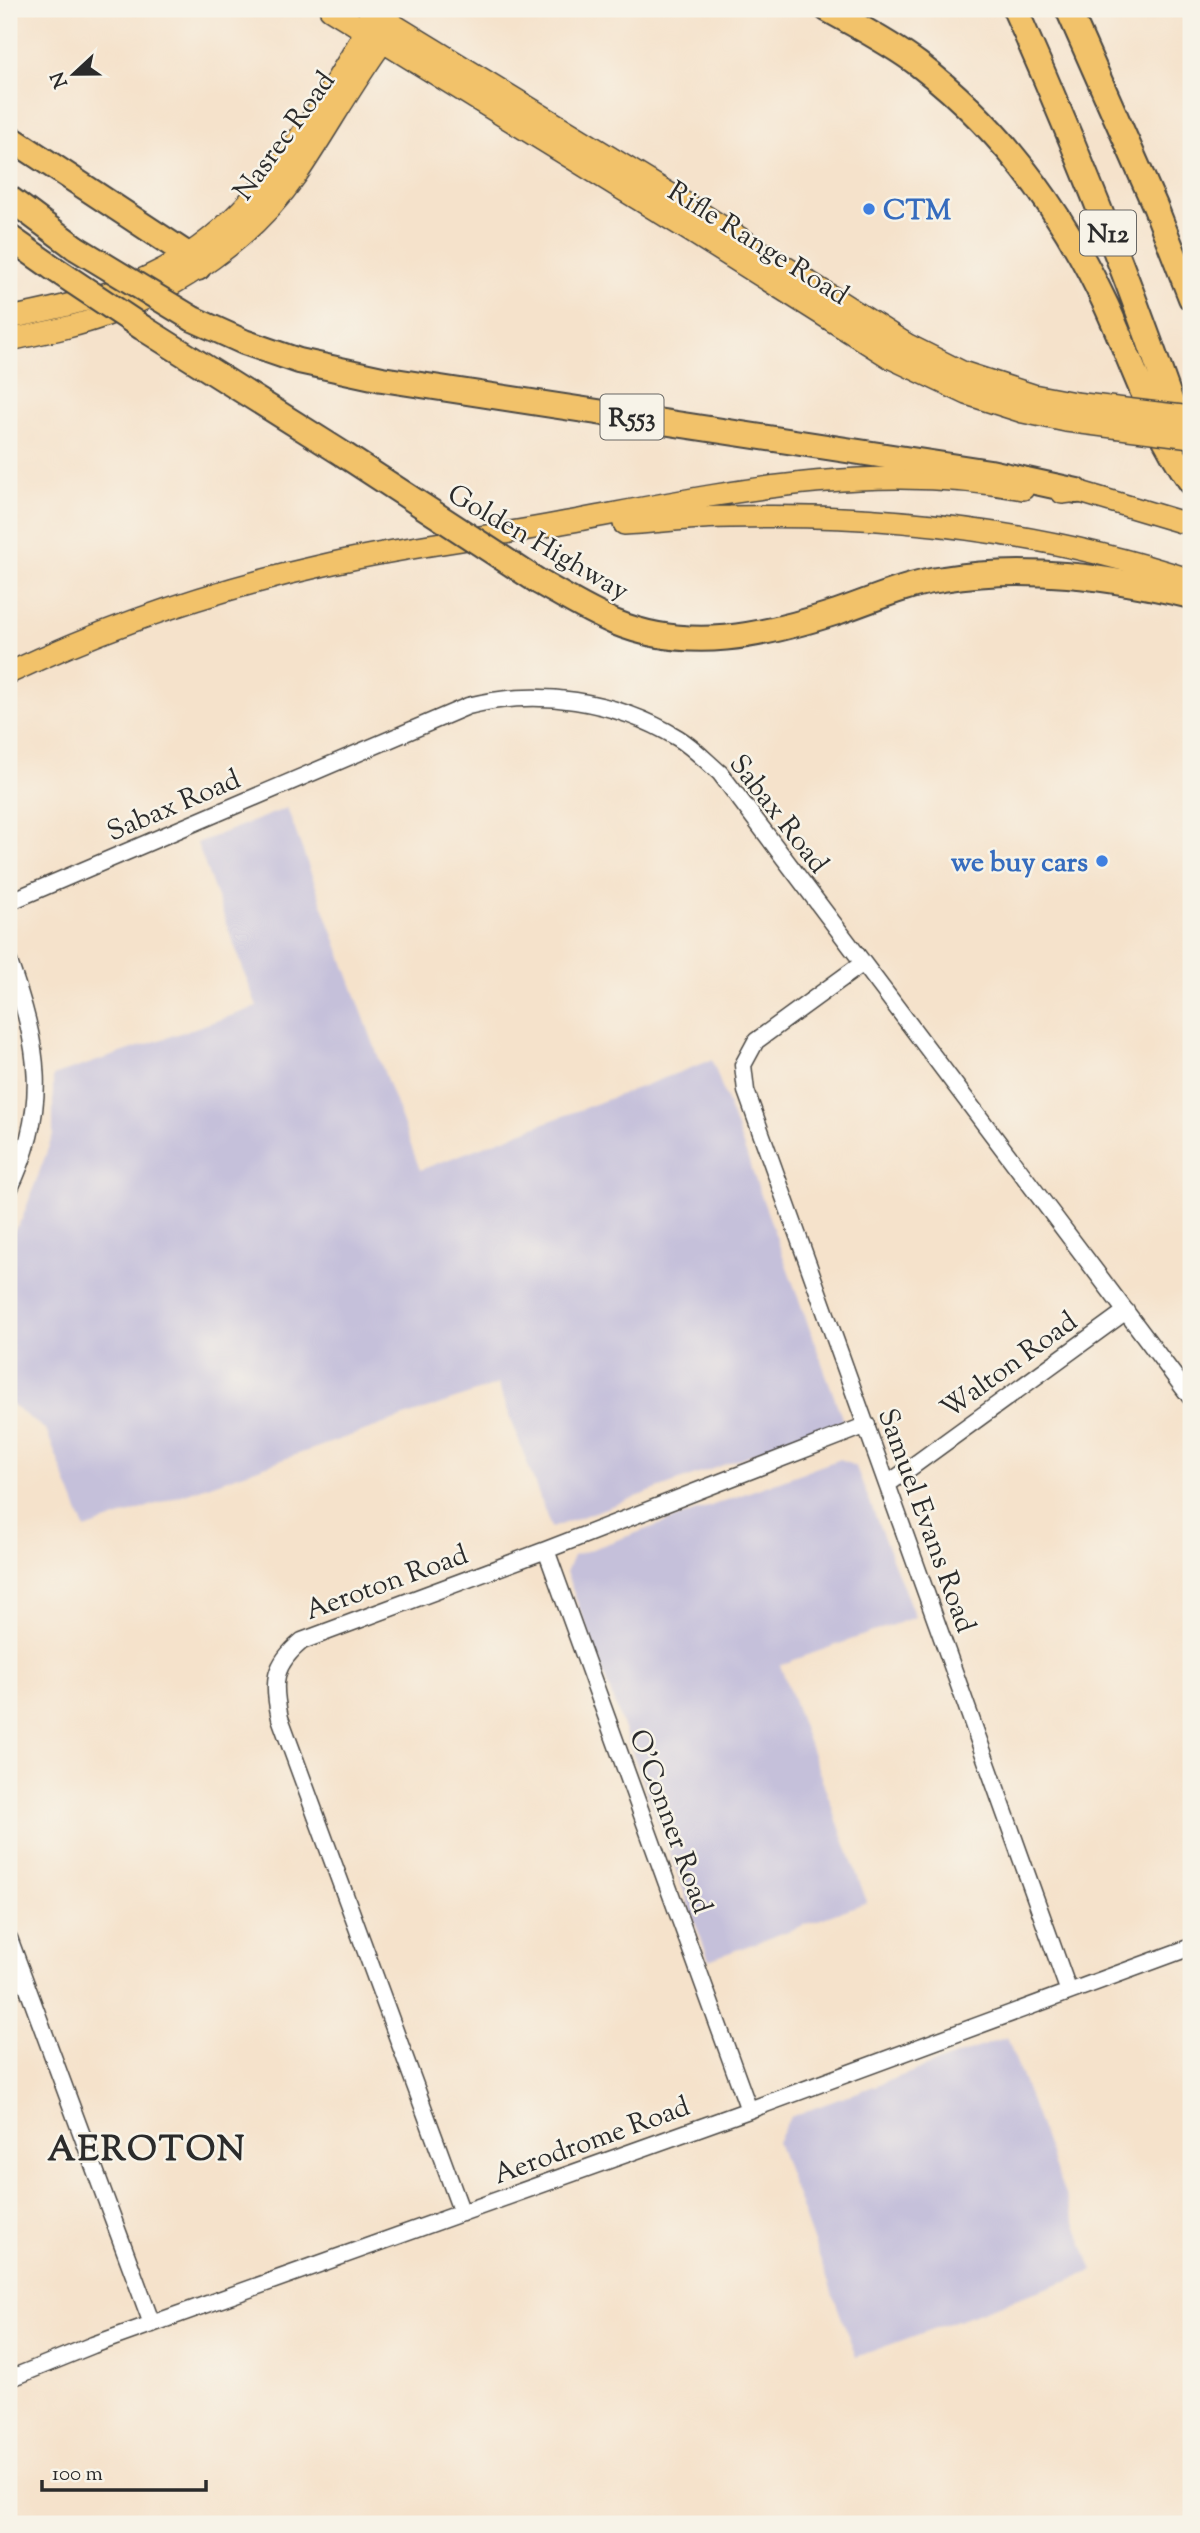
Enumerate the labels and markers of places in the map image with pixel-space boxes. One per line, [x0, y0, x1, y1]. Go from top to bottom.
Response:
place label: CTM [883, 192, 951, 232]
marker: CTM [861, 201, 877, 217]
place label: we buy cars [951, 844, 1088, 884]
marker: we buy cars [1094, 853, 1110, 869]

